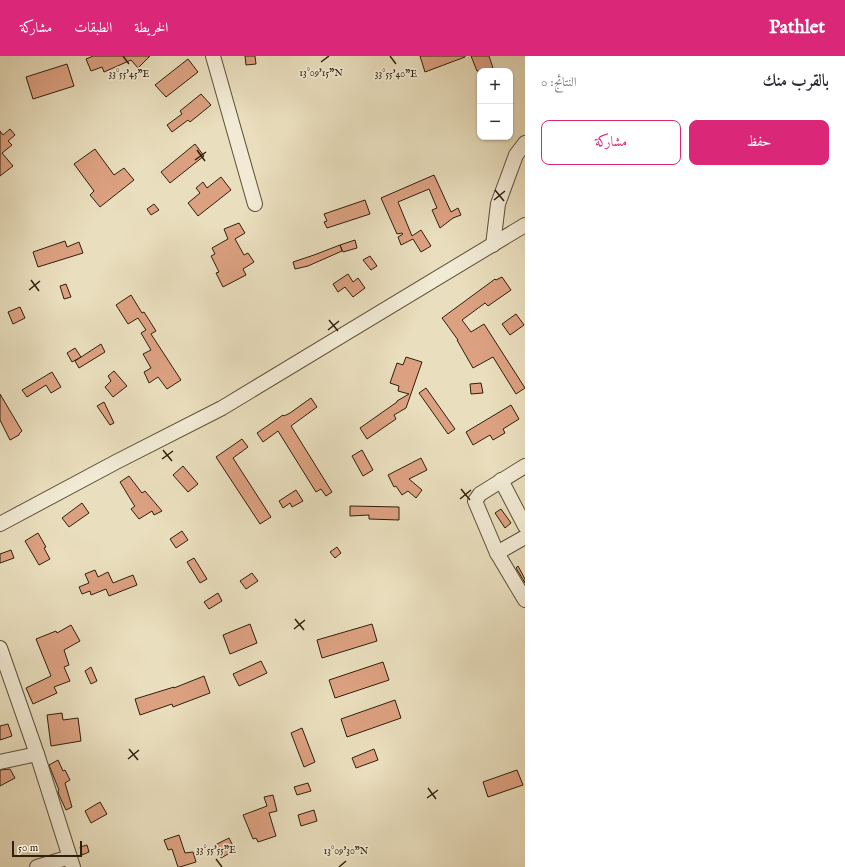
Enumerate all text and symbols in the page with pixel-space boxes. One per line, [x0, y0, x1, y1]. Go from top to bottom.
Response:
text: Pathlet [769, 16, 825, 40]
text: مشاركة [20, 19, 52, 37]
text: الطبقات [74, 19, 112, 37]
text: الخريطة [134, 19, 168, 37]
text: 13°09'15"N [299, 67, 343, 80]
text: 33°55'45"E [108, 68, 150, 81]
text: 33°55'40"E [375, 68, 417, 81]
map controls [477, 68, 513, 140]
button: + [477, 68, 513, 104]
text: بالقرب منك [762, 71, 829, 92]
text: النتائج: 0 [541, 74, 576, 91]
button: − [477, 104, 513, 140]
button: مشاركة [541, 120, 681, 165]
button: حفظ [689, 120, 829, 165]
scale bar [12, 839, 82, 858]
text: 50 m [18, 841, 38, 855]
text: 33°55'55"E [196, 844, 236, 857]
text: 13°09'30"N [324, 845, 369, 858]

